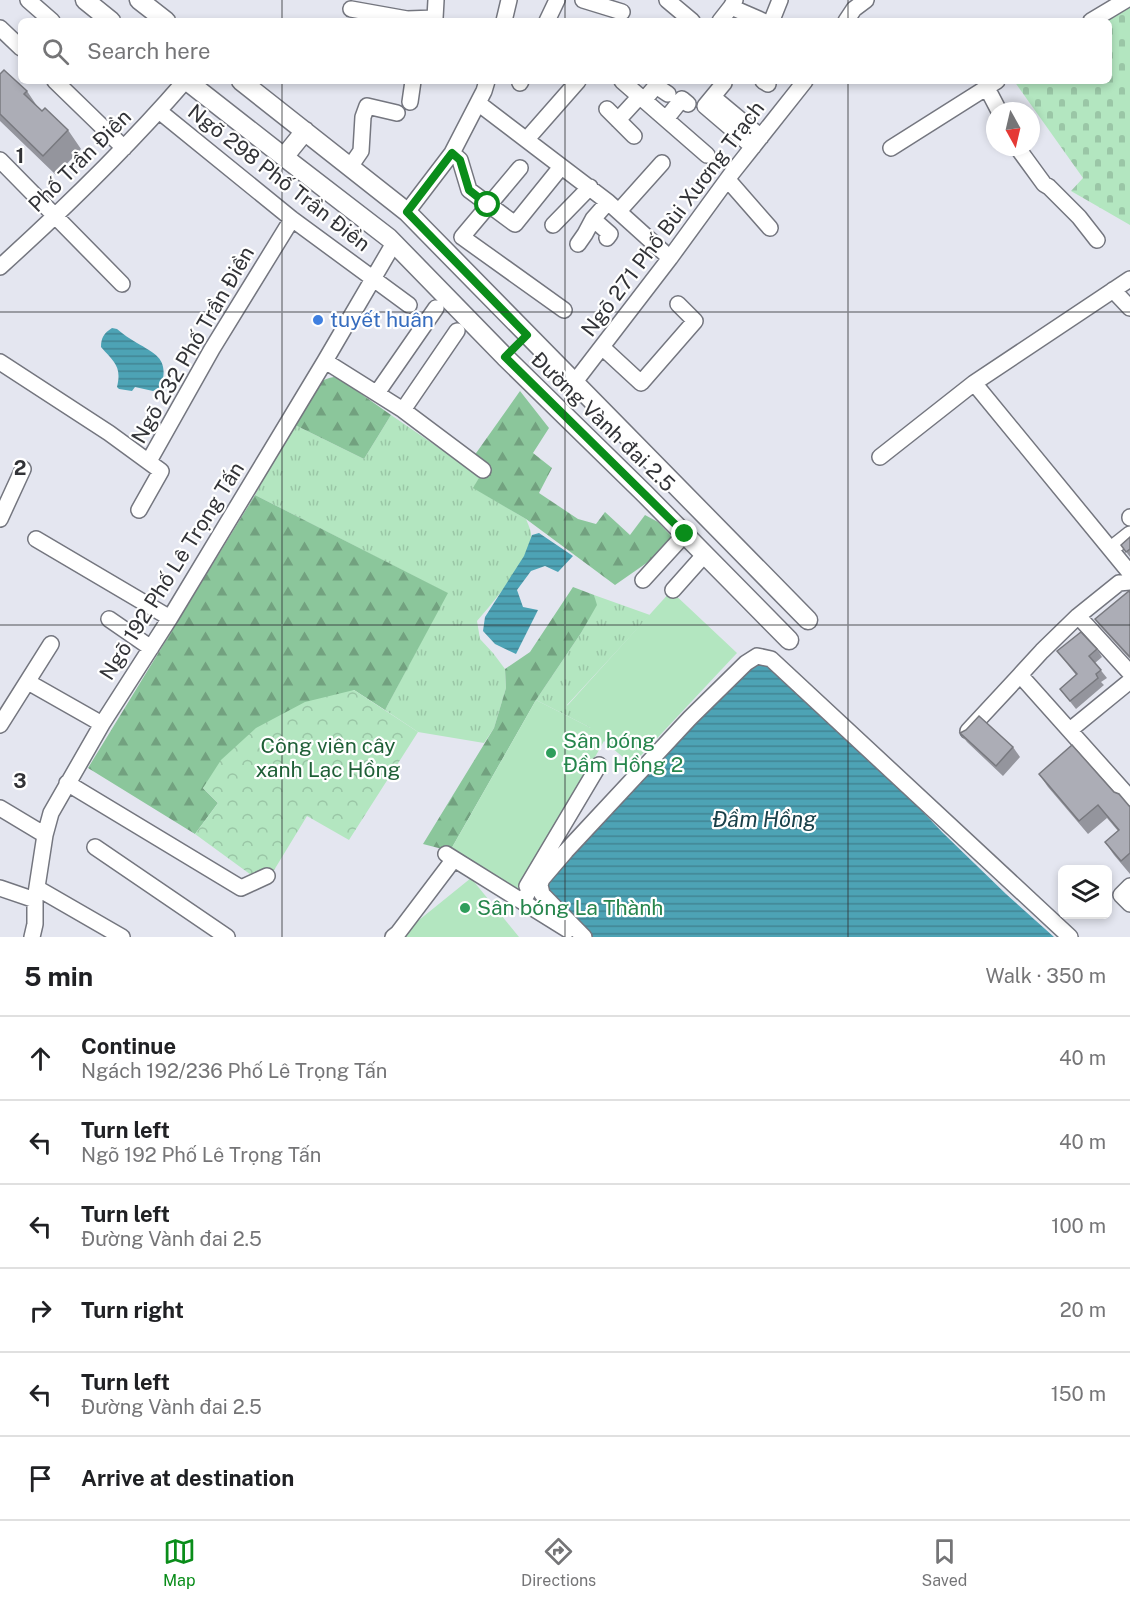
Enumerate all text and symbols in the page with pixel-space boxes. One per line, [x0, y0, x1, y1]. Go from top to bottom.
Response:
search box [18, 18, 1112, 84]
icon: search [39, 35, 72, 68]
text: Search here [87, 38, 211, 64]
street label: Ngõ 271 Phố Bùi Xương Trạch [576, 96, 769, 341]
street label: Ngõ 298 Phố Trần Điền [183, 99, 375, 256]
north arrow [986, 102, 1040, 156]
street label: Phố Trần Điền [23, 104, 136, 217]
text: 1 [16, 144, 24, 168]
route start [474, 191, 500, 217]
street label: Ngõ 232 Phố Trần Điền [126, 242, 259, 448]
place label: tuyết huân [330, 307, 434, 332]
marker: tuyết huân [311, 313, 325, 327]
street label: Đường Vành đai 2.5 [526, 347, 680, 497]
text: 2 [14, 456, 26, 480]
street label: Ngõ 192 Phố Lê Trọng Tấn [94, 457, 249, 684]
route end [671, 520, 697, 546]
place label: Sân bóng Đầm Hồng 2 [563, 728, 683, 777]
park label: Công viên cây xanh Lạc Hồng [255, 733, 401, 782]
marker: Sân bóng Đầm Hồng 2 [544, 746, 558, 760]
text: 3 [13, 769, 27, 793]
water label: Đầm Hồng [712, 806, 817, 832]
map controls [1058, 865, 1112, 919]
button: layers [1058, 865, 1112, 919]
place label: Sân bóng La Thành [477, 895, 663, 920]
marker: Sân bóng La Thành [458, 901, 472, 915]
text: 5 min [24, 961, 93, 992]
text: Walk · 350 m [986, 964, 1106, 988]
text: Continue [81, 1033, 176, 1059]
icon: ahead [24, 1042, 57, 1075]
text: 40 m [1059, 1046, 1106, 1070]
text: Ngách 192/236 Phố Lê Trọng Tấn [81, 1059, 387, 1083]
text: Turn left [81, 1117, 170, 1143]
icon: left [24, 1126, 57, 1159]
text: 40 m [1059, 1130, 1106, 1154]
text: Ngõ 192 Phố Lê Trọng Tấn [81, 1143, 321, 1167]
text: Turn left [81, 1201, 170, 1227]
icon: left [24, 1210, 57, 1243]
text: 100 m [1051, 1214, 1106, 1238]
text: Đường Vành đai 2.5 [81, 1227, 262, 1251]
icon: right [24, 1294, 57, 1327]
text: Turn right [81, 1297, 184, 1323]
text: 20 m [1060, 1298, 1106, 1322]
text: Turn left [81, 1369, 170, 1395]
icon: left [24, 1378, 57, 1411]
text: 150 m [1051, 1382, 1106, 1406]
text: Đường Vành đai 2.5 [81, 1395, 262, 1419]
icon: arrive [24, 1462, 57, 1495]
text: Arrive at destination [81, 1465, 294, 1491]
tab: Map [163, 1535, 196, 1590]
tab: Directions [521, 1535, 596, 1590]
tab: Saved [922, 1535, 967, 1590]

